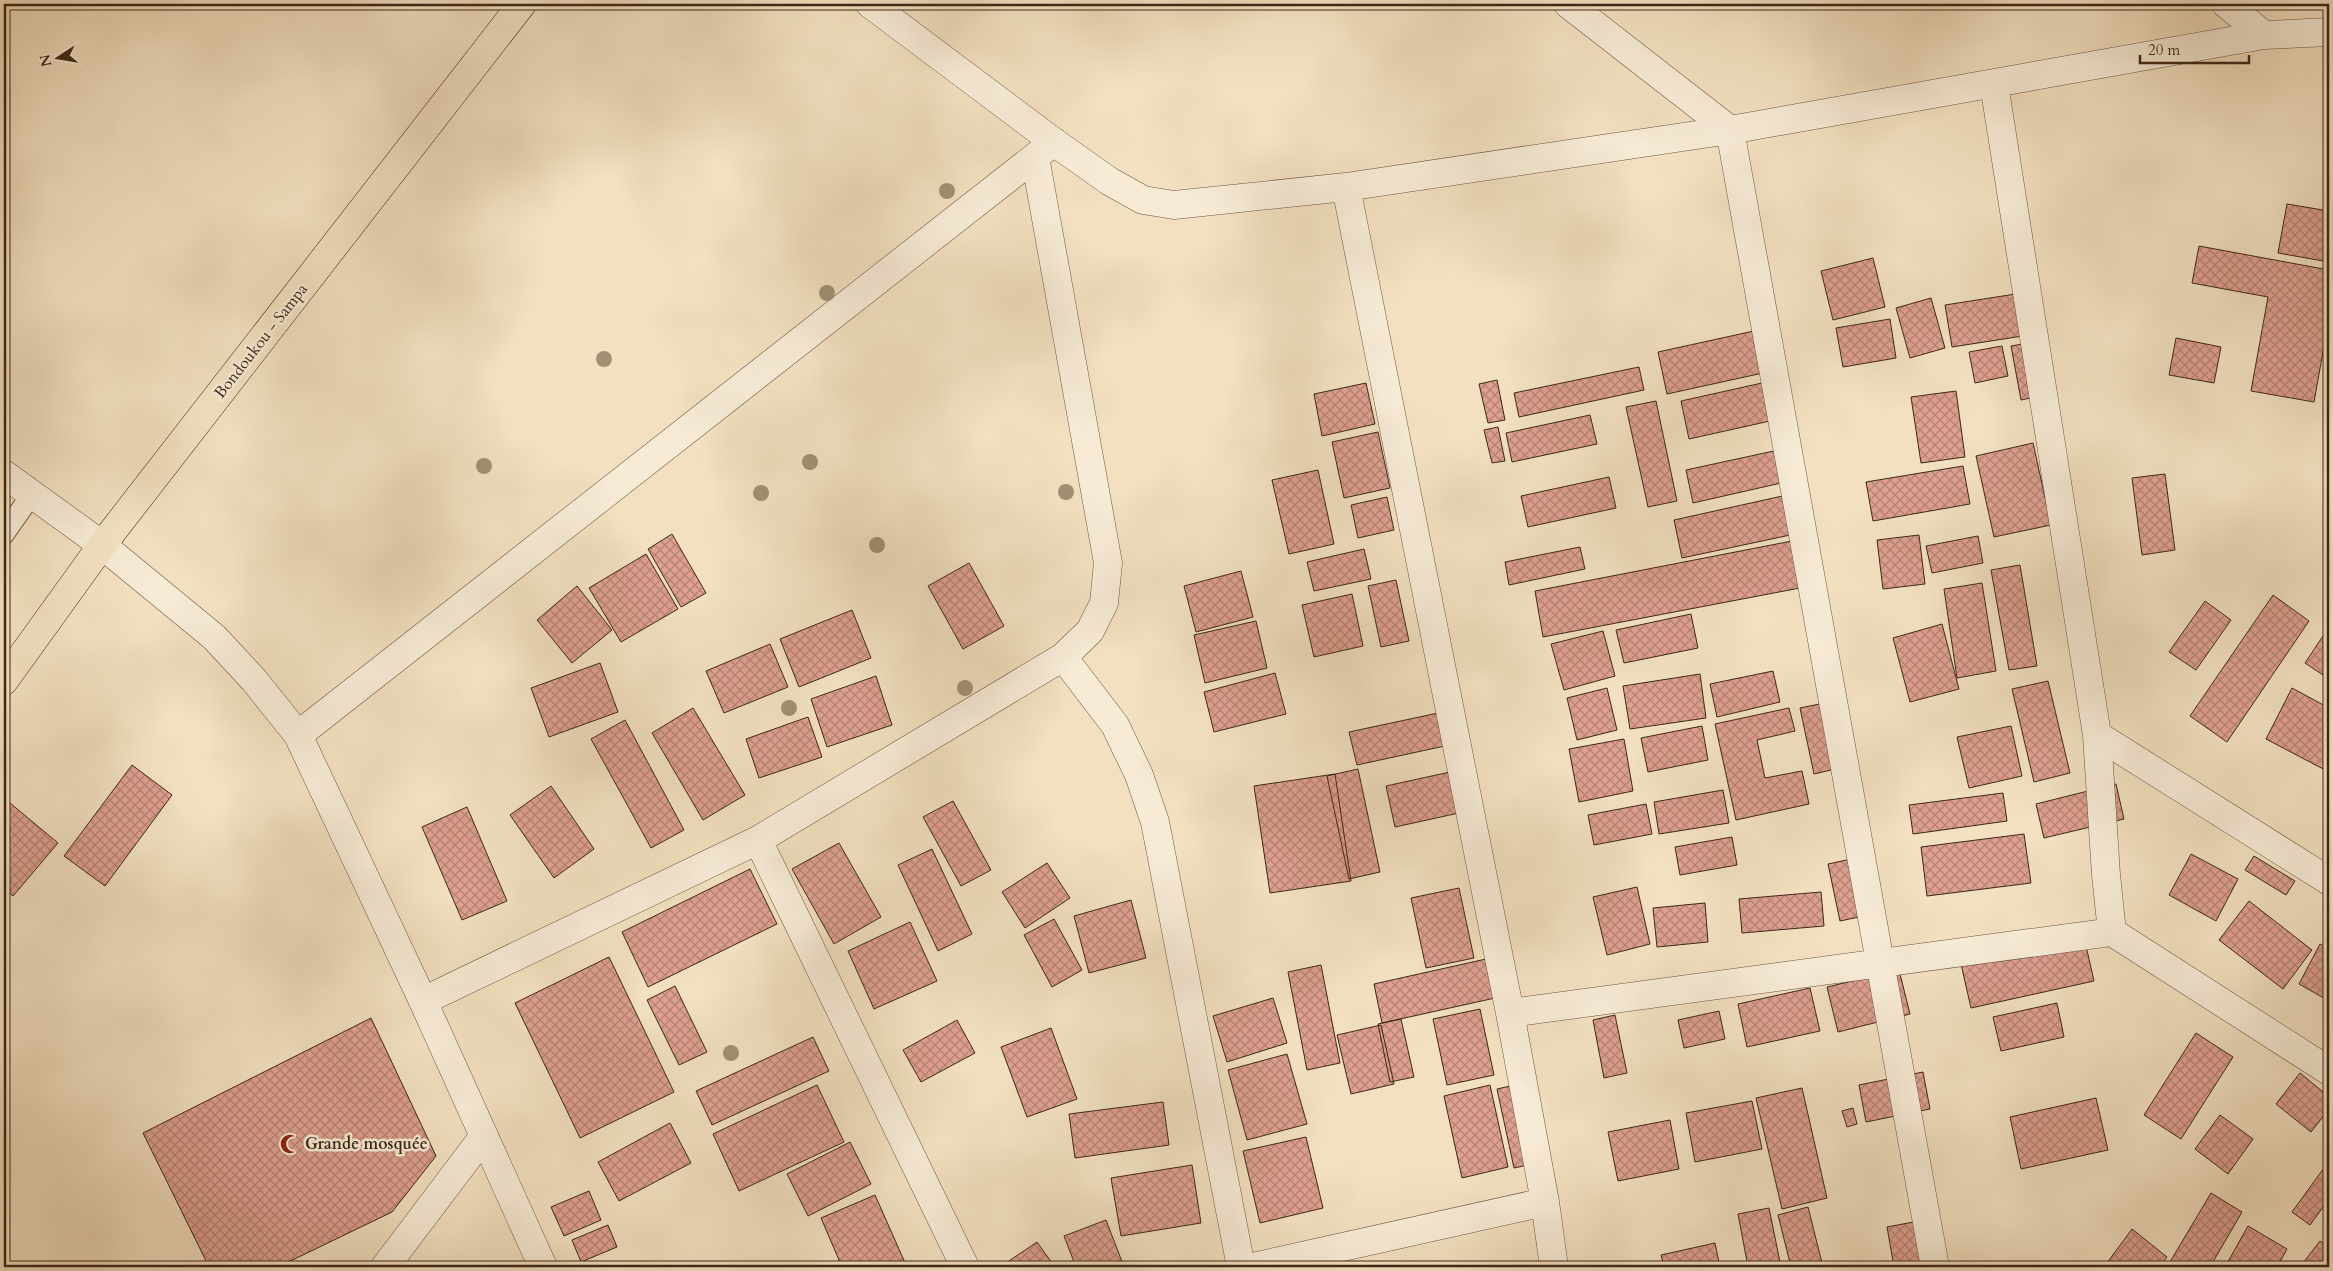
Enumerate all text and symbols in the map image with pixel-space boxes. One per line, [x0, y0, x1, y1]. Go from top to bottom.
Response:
north arrow [32, 32, 82, 82]
scale bar [2140, 32, 2249, 64]
text: 20 m [2148, 40, 2180, 60]
text: N [35, 53, 56, 69]
street label: Bondoukou - Sampa [209, 279, 313, 403]
mosque icon: Grande mosquée [279, 1133, 301, 1155]
place label: Grande mosquée [305, 1133, 428, 1155]

